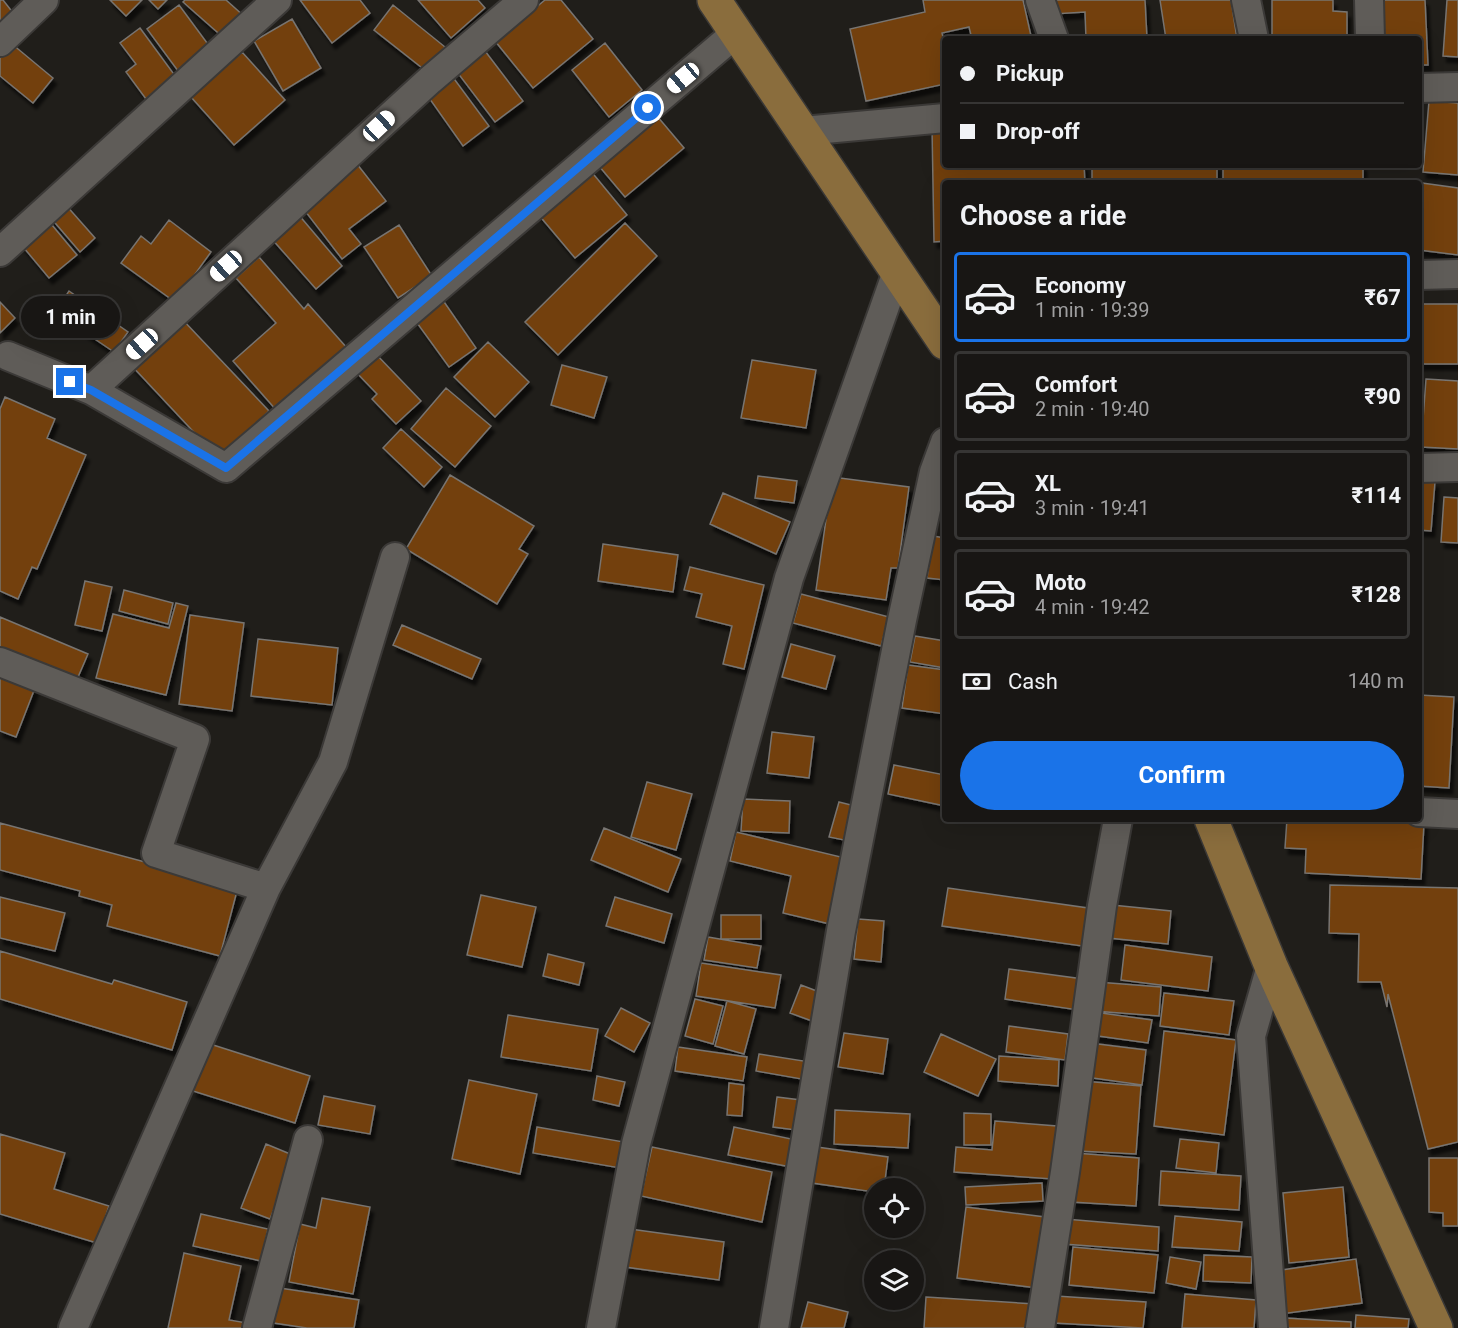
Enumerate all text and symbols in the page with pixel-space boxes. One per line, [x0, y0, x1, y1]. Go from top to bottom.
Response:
car [663, 60, 703, 96]
text: Pickup [996, 61, 1064, 86]
route start [634, 94, 661, 121]
car [360, 107, 398, 145]
text: Drop-off [996, 119, 1080, 144]
text: Choose a ride [960, 200, 1126, 232]
car [207, 247, 245, 285]
icon: car [963, 270, 1017, 324]
text: Economy [1035, 273, 1126, 298]
text: ₹67 [1364, 285, 1401, 310]
callout: 1 min [20, 295, 119, 337]
text: 1 min · 19:39 [1035, 298, 1150, 322]
text: 1 min [45, 305, 96, 329]
car [123, 325, 161, 363]
route end [56, 368, 83, 395]
icon: car [963, 369, 1017, 423]
text: Comfort [1035, 372, 1117, 397]
text: ₹90 [1364, 384, 1401, 409]
text: 2 min · 19:40 [1035, 397, 1150, 421]
icon: car [963, 468, 1017, 522]
text: XL [1035, 471, 1061, 496]
text: ₹114 [1352, 483, 1401, 508]
text: 3 min · 19:41 [1035, 496, 1150, 520]
icon: car [963, 567, 1017, 621]
text: Moto [1035, 570, 1086, 595]
text: ₹128 [1352, 582, 1401, 607]
text: 4 min · 19:42 [1035, 595, 1150, 619]
icon: cash [960, 665, 993, 698]
text: Cash [1008, 669, 1058, 694]
text: 140 m [1348, 669, 1404, 693]
button: Confirm [960, 741, 1404, 810]
map controls [864, 1178, 924, 1310]
button: locate [864, 1178, 924, 1238]
button: layers [864, 1250, 924, 1310]

